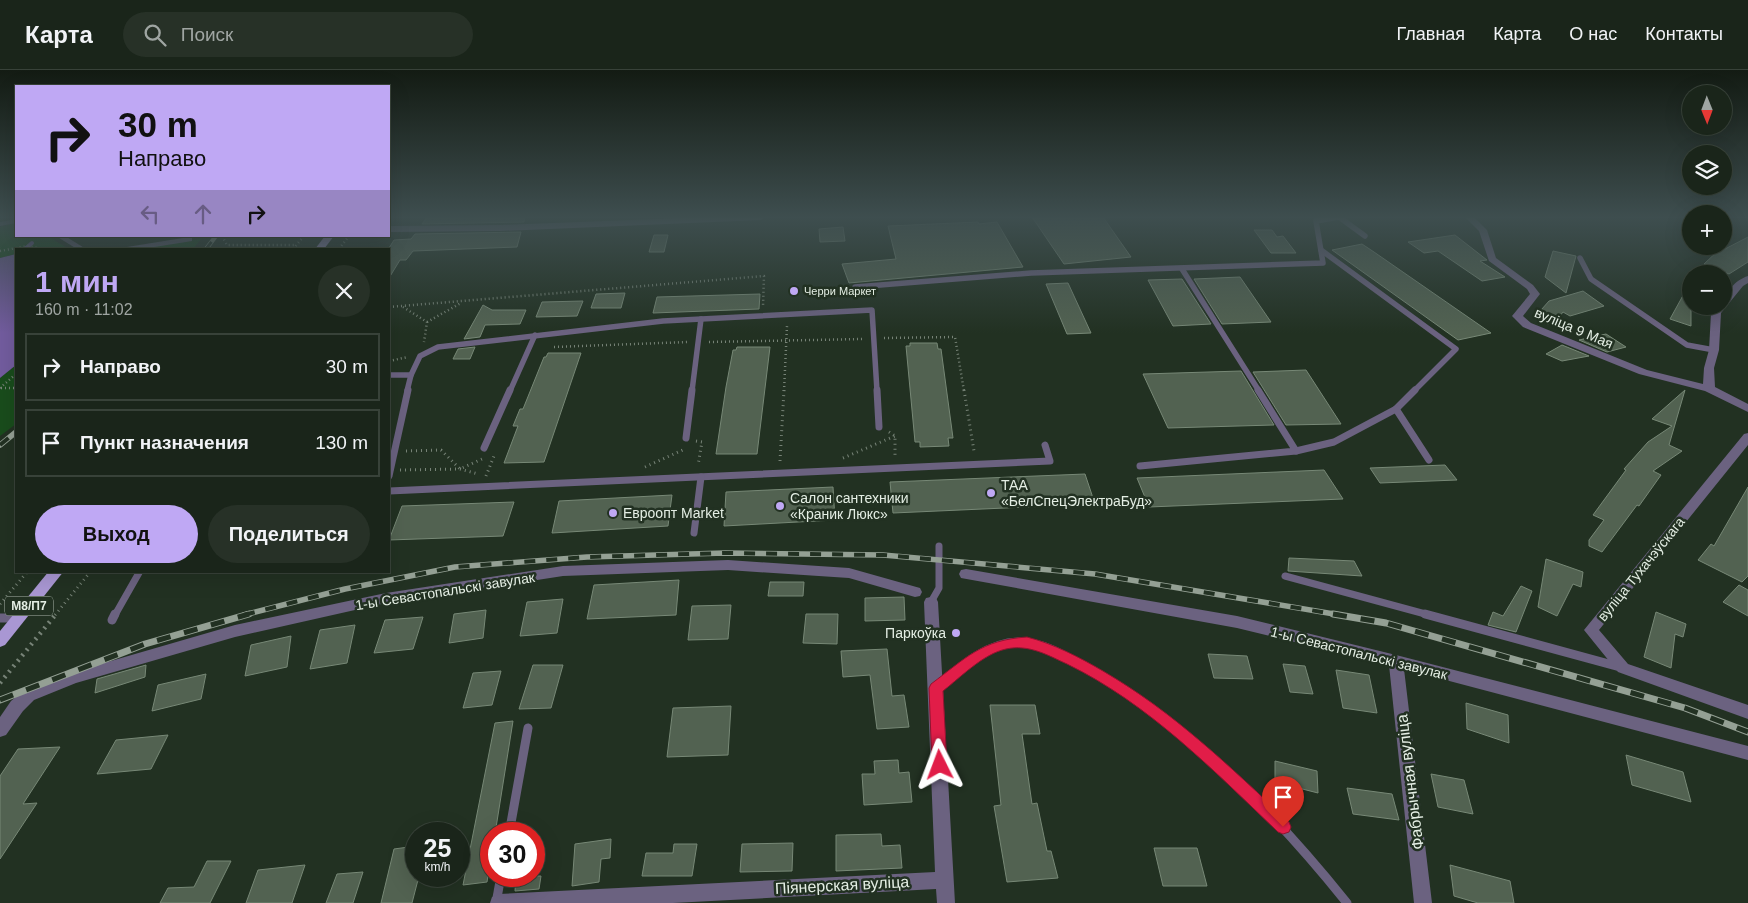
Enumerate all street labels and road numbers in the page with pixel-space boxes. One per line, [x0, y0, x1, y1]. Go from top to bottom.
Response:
street label: вуліца 9 Мая [1532, 304, 1616, 352]
street label: вуліца Тухачэўскага [1594, 514, 1688, 624]
street label: 1-ы Севастопальскі завулак [354, 569, 537, 613]
road number: М8/П7 [5, 596, 53, 616]
street label: 1-ы Севастопальскі завулак [1269, 623, 1450, 683]
street label: Фабрычная вуліца [1393, 713, 1427, 851]
street label: Піянерская вуліца [774, 873, 910, 897]

